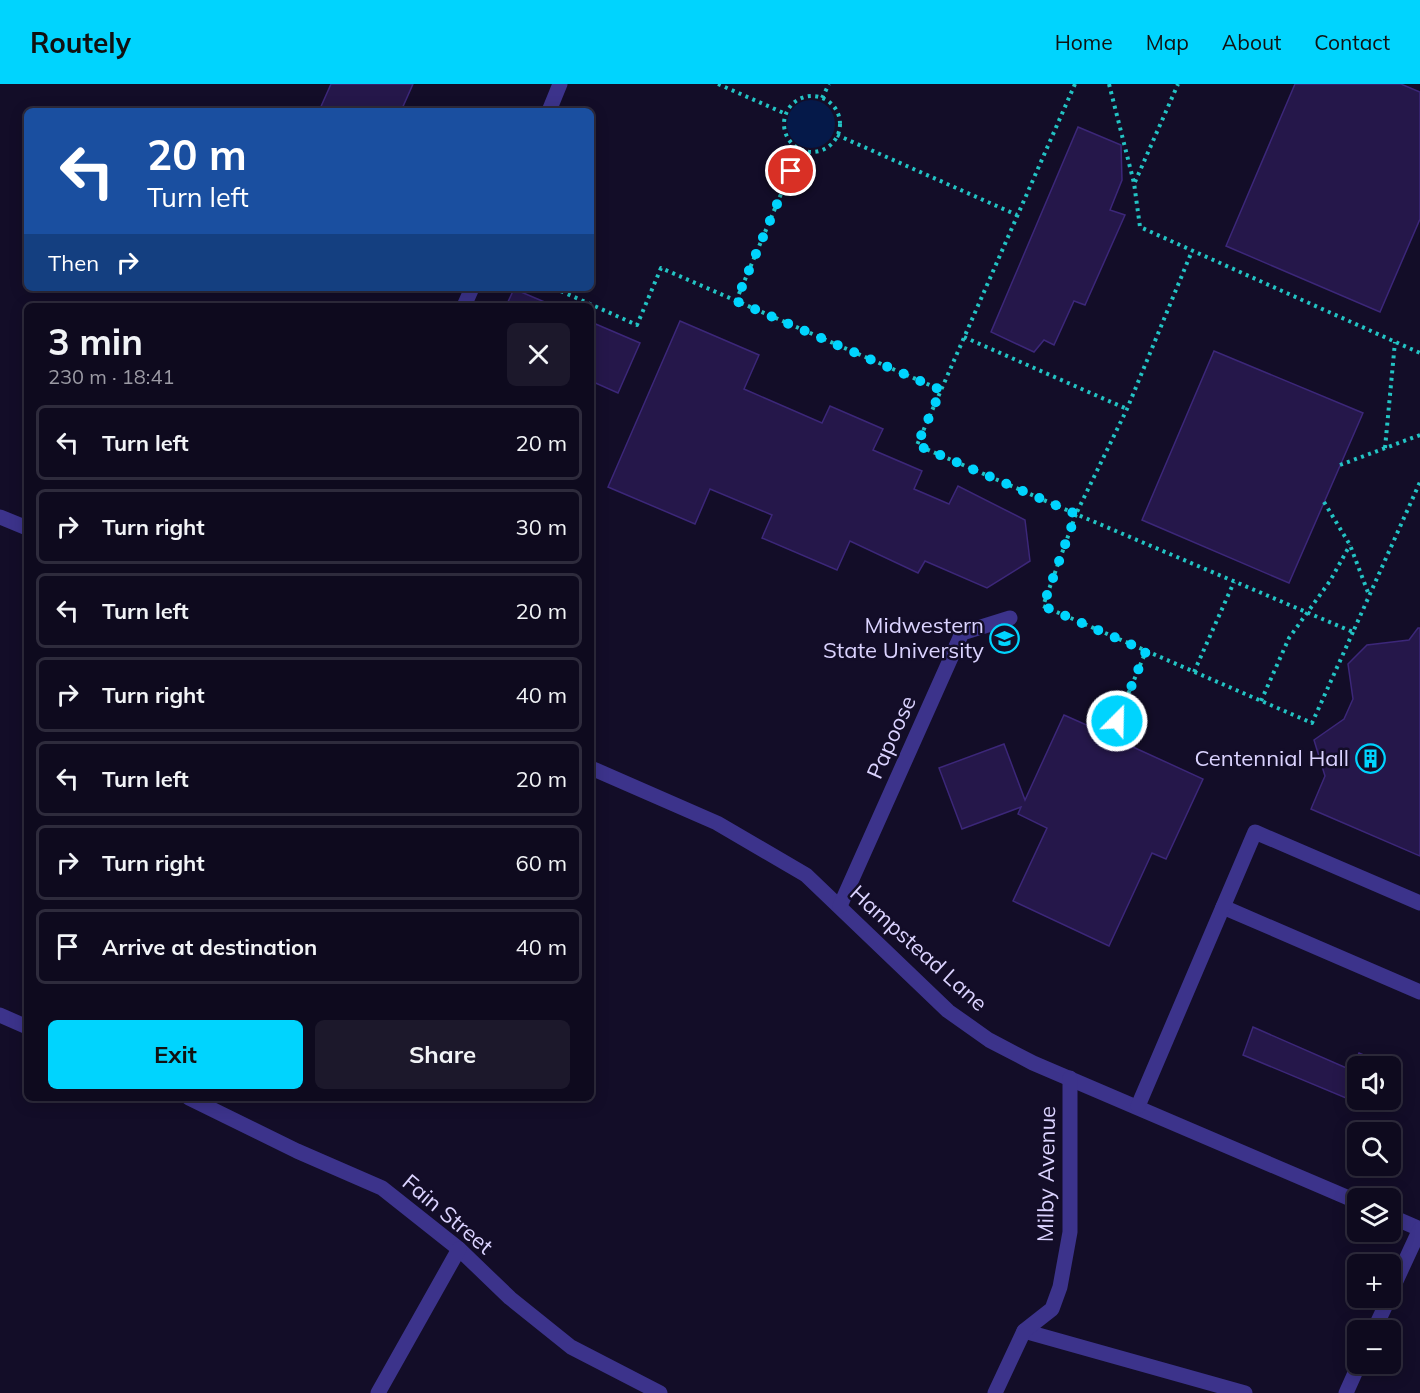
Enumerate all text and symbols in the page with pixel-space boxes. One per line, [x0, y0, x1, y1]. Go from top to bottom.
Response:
text: Routely [30, 25, 131, 60]
text: Home [1055, 29, 1113, 55]
text: Map [1146, 29, 1189, 55]
text: About [1222, 29, 1281, 55]
text: Contact [1314, 29, 1390, 55]
text: 20 m [147, 128, 247, 181]
icon: left [48, 132, 126, 210]
pin [765, 145, 816, 196]
icon: arrive [774, 154, 807, 187]
text: Turn left [147, 180, 249, 214]
icon: right [111, 246, 144, 279]
text: Then [48, 249, 99, 277]
text: 3 min [48, 319, 143, 364]
button: close [507, 323, 570, 386]
text: 230 m · 18:41 [48, 364, 174, 389]
icon: left [51, 426, 84, 459]
text: Turn left [102, 429, 189, 457]
text: 20 m [516, 429, 567, 457]
icon: right [51, 510, 84, 543]
text: Turn right [102, 513, 205, 541]
text: 30 m [516, 513, 567, 541]
icon: left [51, 594, 84, 627]
text: Turn left [102, 597, 189, 625]
text: 20 m [516, 597, 567, 625]
place label: Midwestern State University [823, 611, 984, 664]
school or university icon: Midwestern State University [989, 622, 1021, 654]
icon: right [51, 678, 84, 711]
text: Turn right [102, 681, 205, 709]
text: 40 m [516, 681, 567, 709]
position arrow [1085, 689, 1149, 753]
street label: Papoose [860, 691, 922, 783]
building icon: Centennial Hall [1354, 742, 1386, 774]
place label: Centennial Hall [1195, 744, 1349, 772]
icon: left [51, 762, 84, 795]
text: Turn left [102, 765, 189, 793]
text: 20 m [516, 765, 567, 793]
icon: right [51, 846, 84, 879]
text: Turn right [102, 849, 205, 877]
text: 60 m [516, 849, 567, 877]
street label: Hampstead Lane [845, 879, 993, 1017]
icon: arrive [51, 930, 84, 963]
text: Arrive at destination [102, 933, 317, 961]
text: 40 m [516, 933, 567, 961]
button: Exit [48, 1020, 303, 1089]
button: Share [315, 1020, 570, 1089]
map controls [1347, 1056, 1401, 1374]
button: sound [1347, 1056, 1401, 1110]
street label: Milby Avenue [1031, 1106, 1061, 1242]
button: search [1347, 1122, 1401, 1176]
street label: Fain Street [397, 1168, 499, 1260]
button: layers [1347, 1188, 1401, 1242]
button: + [1347, 1254, 1401, 1308]
button: − [1347, 1320, 1401, 1374]

